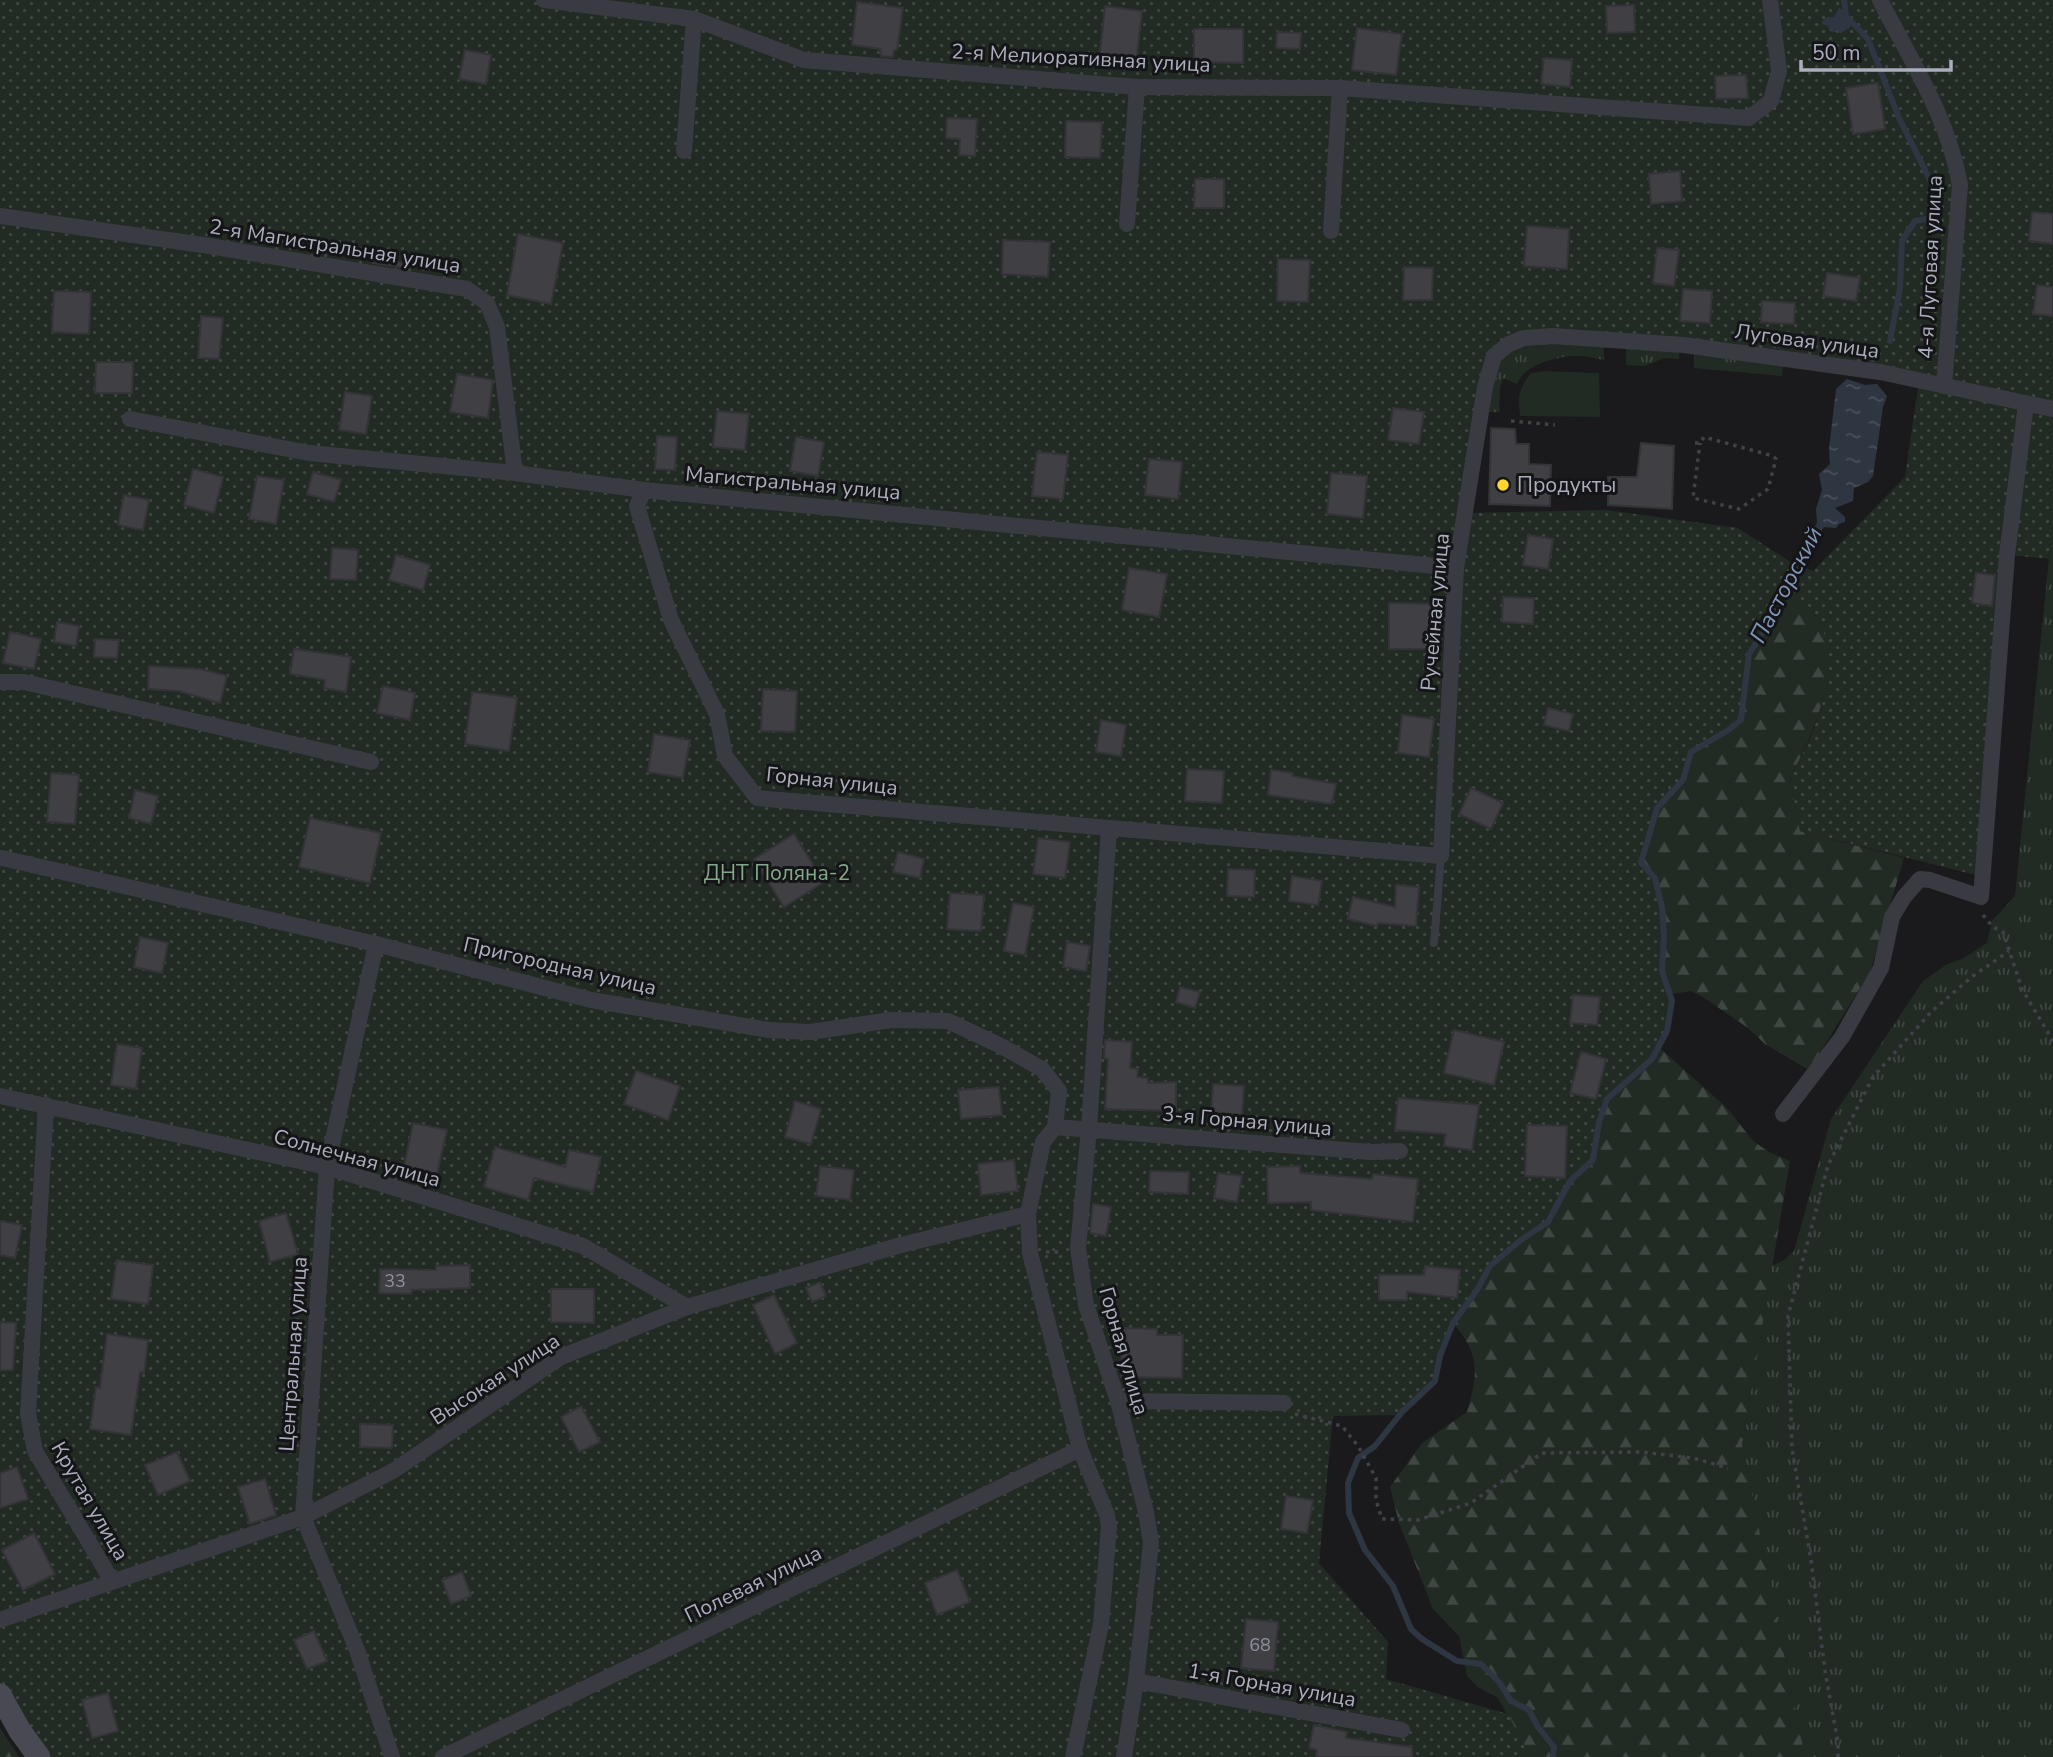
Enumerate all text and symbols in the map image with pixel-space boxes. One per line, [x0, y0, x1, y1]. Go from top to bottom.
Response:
scale bar [1801, 28, 1952, 72]
street label: 2-я Мелиоративная улица [951, 37, 1211, 79]
text: 50 m [1812, 39, 1861, 67]
street label: 4-я Луговая улица [1911, 174, 1949, 360]
street label: 2-я Магистральная улица [207, 212, 463, 280]
street label: Луговая улица [1733, 317, 1881, 365]
street label: Магистральная улица [684, 460, 902, 506]
place label: Продукты [1517, 471, 1616, 499]
marker: Продукты [1495, 477, 1511, 493]
water label: Пасторский [1742, 522, 1830, 648]
street label: Ручейная улица [1414, 532, 1456, 692]
street label: Горная улица [765, 760, 899, 802]
park label: ДНТ Поляна-2 [704, 859, 850, 887]
street label: Пригородная улица [461, 930, 659, 1002]
street label: 3-я Горная улица [1161, 1100, 1333, 1142]
street label: Солнечная улица [270, 1122, 444, 1194]
street label: Центральная улица [272, 1255, 314, 1453]
house number: 33 [384, 1269, 406, 1293]
street label: Горная улица [1092, 1284, 1156, 1418]
street label: Высокая улица [425, 1327, 565, 1431]
street label: Крутая улица [45, 1437, 135, 1565]
street label: Полевая улица [680, 1539, 826, 1629]
house number: 68 [1249, 1633, 1271, 1657]
street label: 1-я Горная улица [1186, 1656, 1358, 1714]

